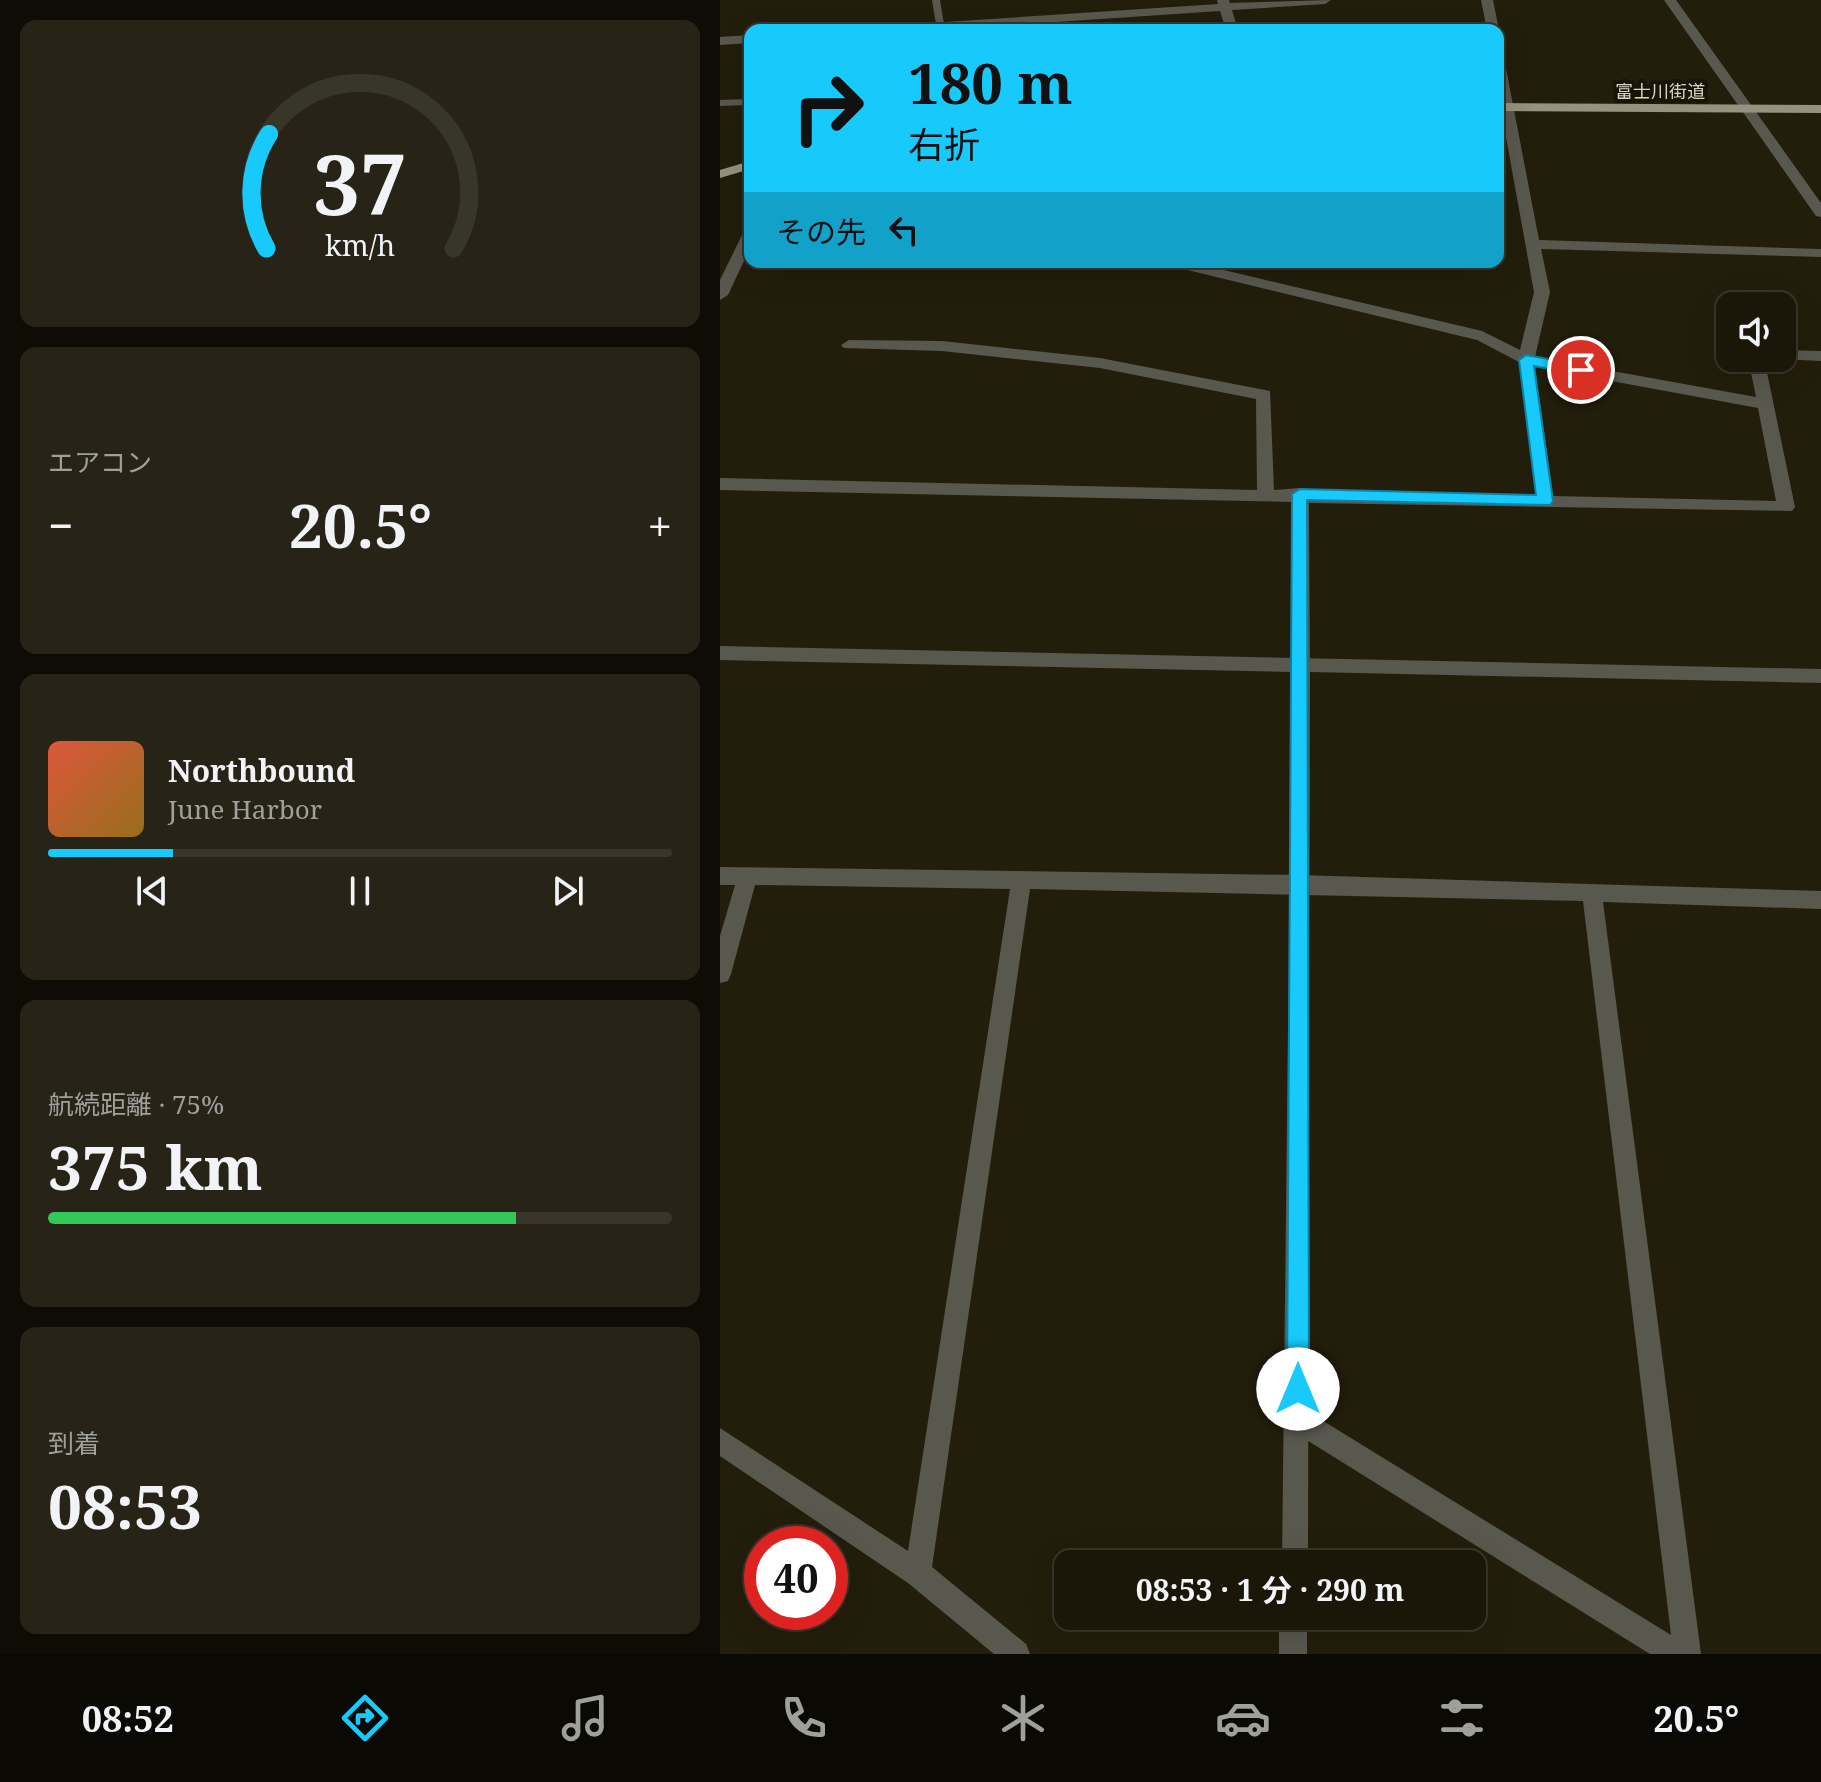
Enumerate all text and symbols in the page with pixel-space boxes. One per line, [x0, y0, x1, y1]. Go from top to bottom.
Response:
text: 180 m [908, 44, 1073, 120]
icon: right [776, 56, 880, 160]
street label: 富士川街道 [1615, 79, 1705, 103]
text: 右折 [908, 120, 980, 169]
text: 37 [313, 126, 407, 239]
icon: left [882, 208, 926, 252]
text: その先 [776, 211, 866, 252]
text: km/h [325, 226, 395, 265]
map controls [1716, 292, 1796, 372]
button: sound [1716, 292, 1796, 372]
pin [1547, 336, 1615, 404]
icon: arrive [1559, 348, 1603, 392]
text: エアコン [48, 444, 152, 480]
text: 20.5° [289, 484, 432, 566]
text: − [48, 495, 73, 555]
text: + [647, 495, 672, 555]
text: Northbound [168, 750, 355, 791]
text: June Harbor [168, 791, 322, 827]
icon: previous [130, 869, 174, 913]
icon: pause [338, 869, 382, 913]
icon: next [546, 869, 590, 913]
text: 航続距離 · 75% [48, 1086, 224, 1122]
text: 375 km [48, 1126, 263, 1208]
position arrow [1256, 1347, 1340, 1431]
text: 到着 [48, 1425, 100, 1461]
text: 08:53 [48, 1465, 202, 1547]
speed limit sign: 40 [744, 1526, 848, 1630]
text: 08:53 · 1 分 · 290 m [1136, 1569, 1404, 1610]
icon: directions [337, 1690, 393, 1746]
icon: music [557, 1690, 613, 1746]
icon: phone [776, 1690, 832, 1746]
icon: climate [995, 1690, 1051, 1746]
icon: car [1215, 1690, 1271, 1746]
icon: filters [1434, 1690, 1490, 1746]
text: 08:52 [82, 1694, 174, 1743]
text: 20.5° [1653, 1694, 1739, 1743]

